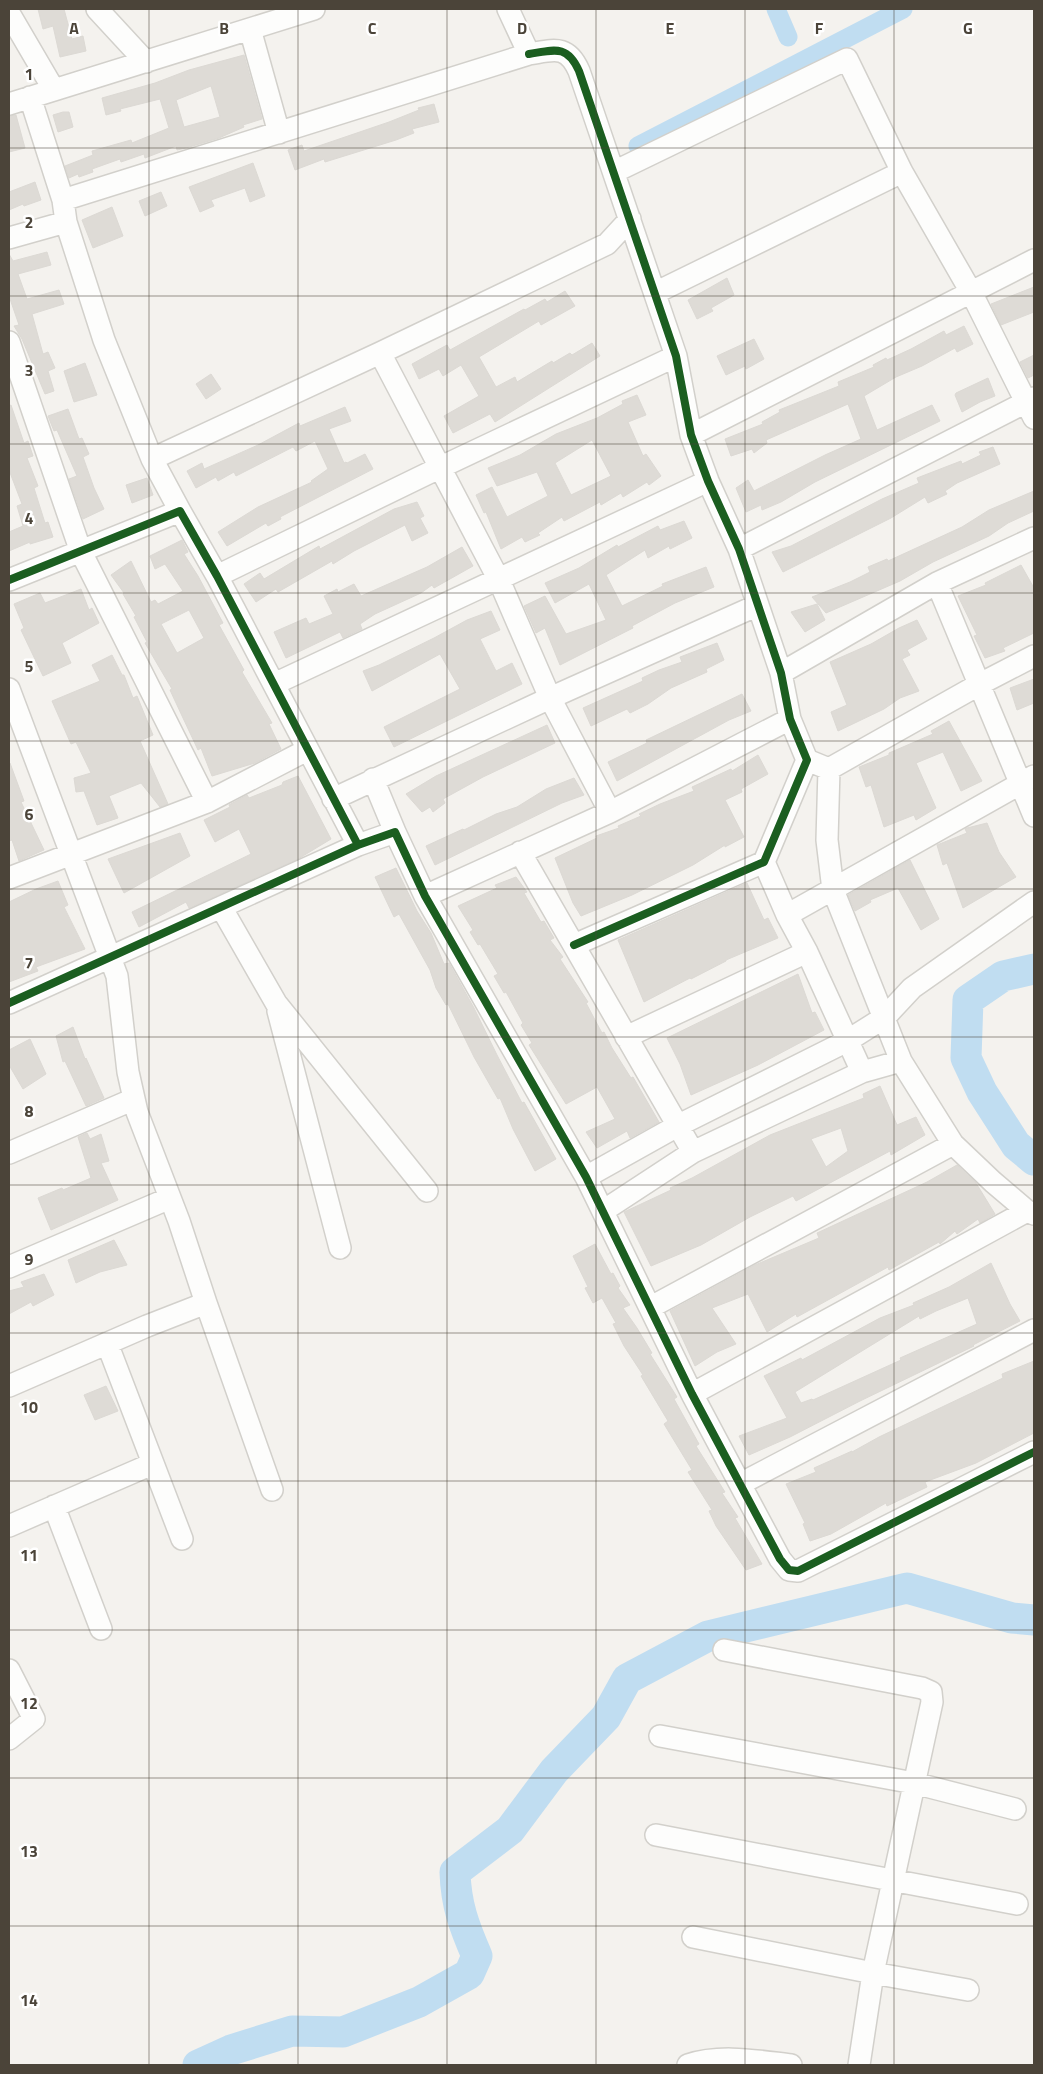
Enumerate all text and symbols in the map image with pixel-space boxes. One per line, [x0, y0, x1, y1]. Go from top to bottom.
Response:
text: A [69, 16, 79, 40]
text: B [219, 16, 229, 40]
text: C [368, 16, 377, 40]
text: D [517, 16, 527, 40]
text: E [666, 16, 675, 40]
text: F [815, 16, 824, 40]
text: G [963, 16, 973, 40]
text: 1 [25, 62, 33, 86]
text: 2 [25, 210, 33, 234]
text: 3 [25, 358, 33, 382]
text: 4 [25, 506, 34, 530]
text: 5 [25, 654, 34, 678]
text: 6 [25, 802, 34, 826]
text: 7 [25, 951, 33, 975]
text: 8 [25, 1099, 34, 1123]
text: 9 [25, 1247, 34, 1271]
text: 10 [20, 1395, 38, 1419]
text: 11 [20, 1543, 38, 1567]
text: 12 [20, 1691, 38, 1715]
text: 13 [20, 1839, 38, 1863]
text: 14 [20, 1988, 38, 2012]

